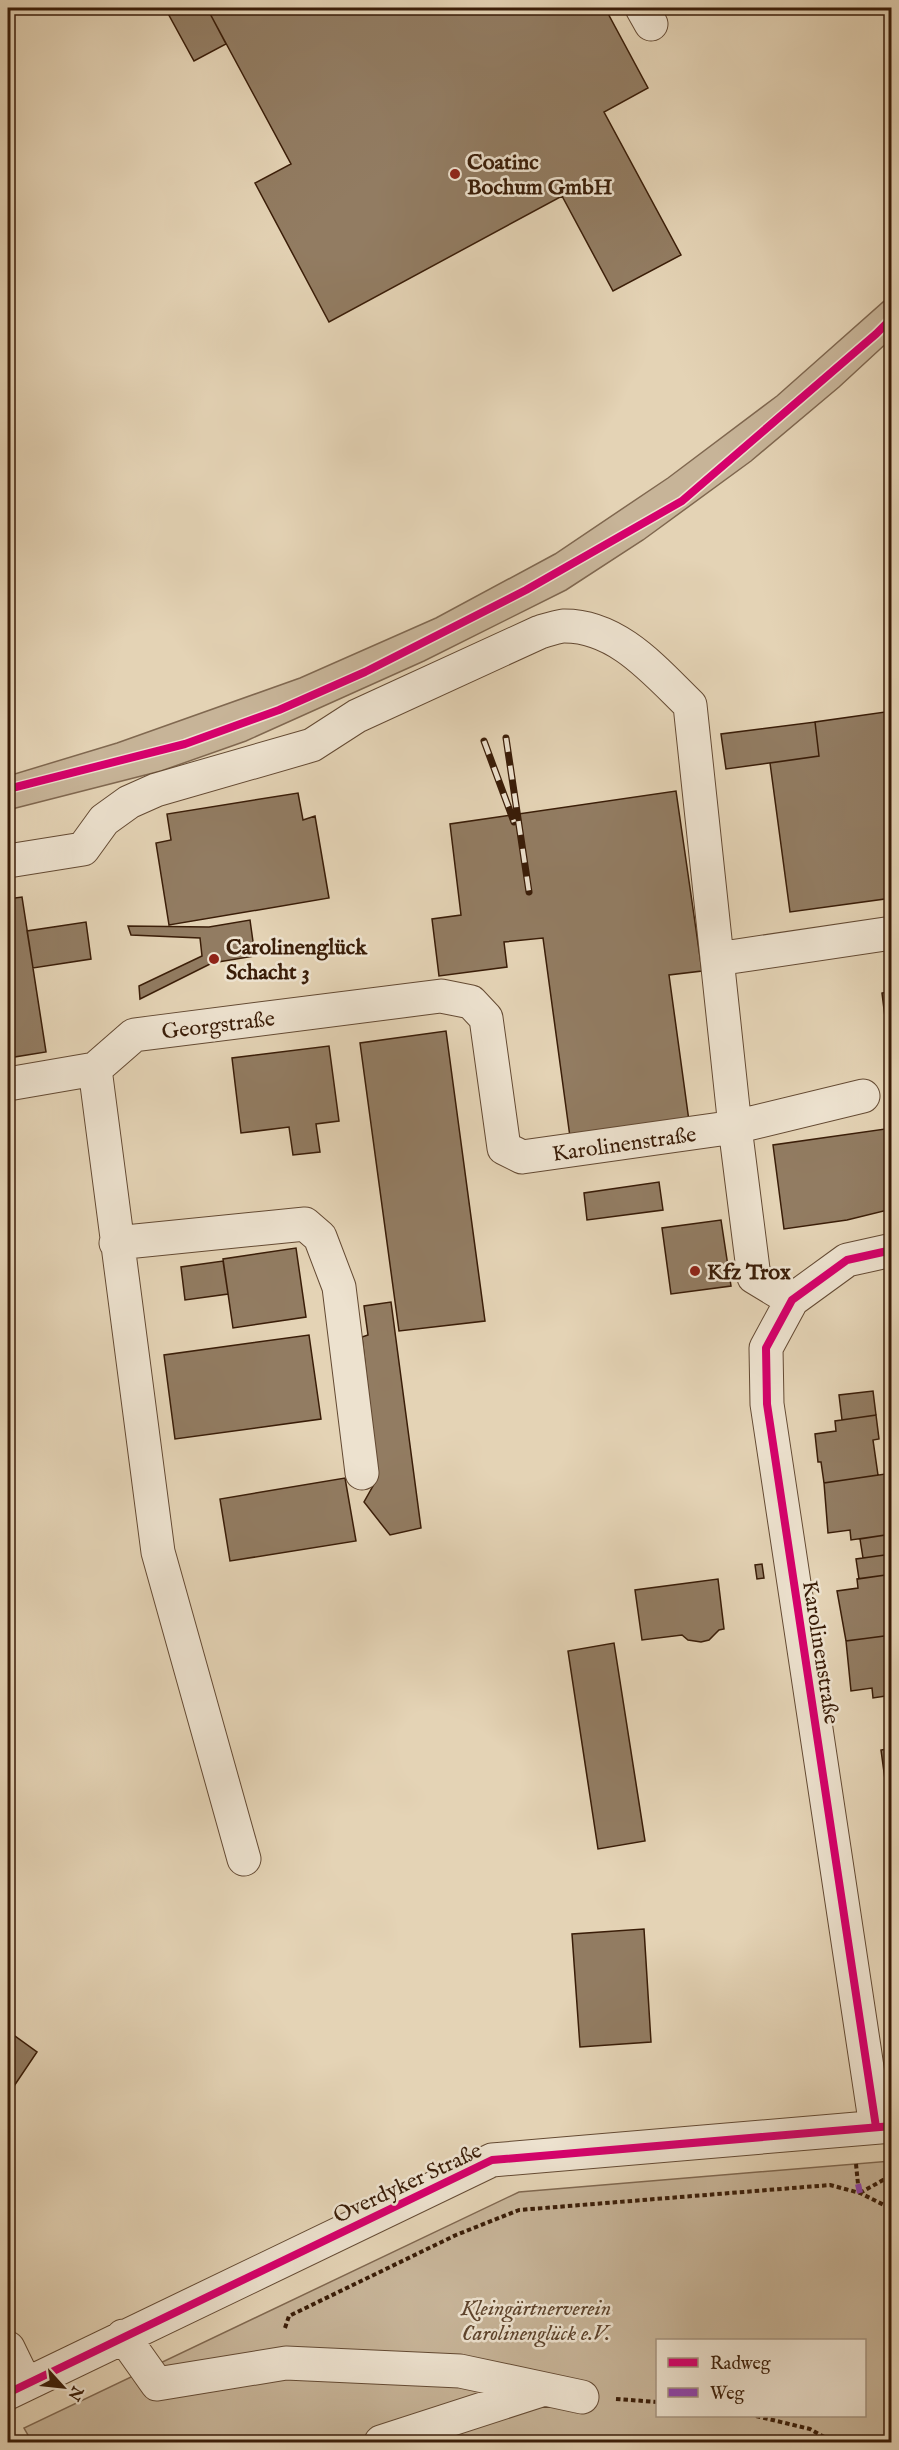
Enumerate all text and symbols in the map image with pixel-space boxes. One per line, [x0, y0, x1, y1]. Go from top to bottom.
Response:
place label: Coatinc Bochum GmbH [467, 149, 612, 202]
marker: Coatinc Bochum GmbH [448, 167, 462, 181]
place label: Carolinenglück Schacht 3 [226, 934, 368, 987]
marker: Carolinenglück Schacht 3 [207, 952, 221, 966]
street label: Georgstraße [160, 1005, 276, 1047]
street label: Karolinenstraße [551, 1121, 698, 1169]
place label: Kfz Trox [707, 1259, 791, 1287]
marker: Kfz Trox [688, 1264, 702, 1278]
street label: Karolinenstraße [795, 1578, 845, 1726]
street label: Overdyker Straße [329, 2137, 487, 2230]
park label: Kleingärtnerverein Carolinenglück e.V. [460, 2295, 612, 2348]
legend [656, 2339, 866, 2417]
text: Radweg [710, 2353, 771, 2376]
north arrow [33, 2357, 93, 2417]
text: N [62, 2381, 87, 2404]
text: Weg [710, 2383, 745, 2406]

